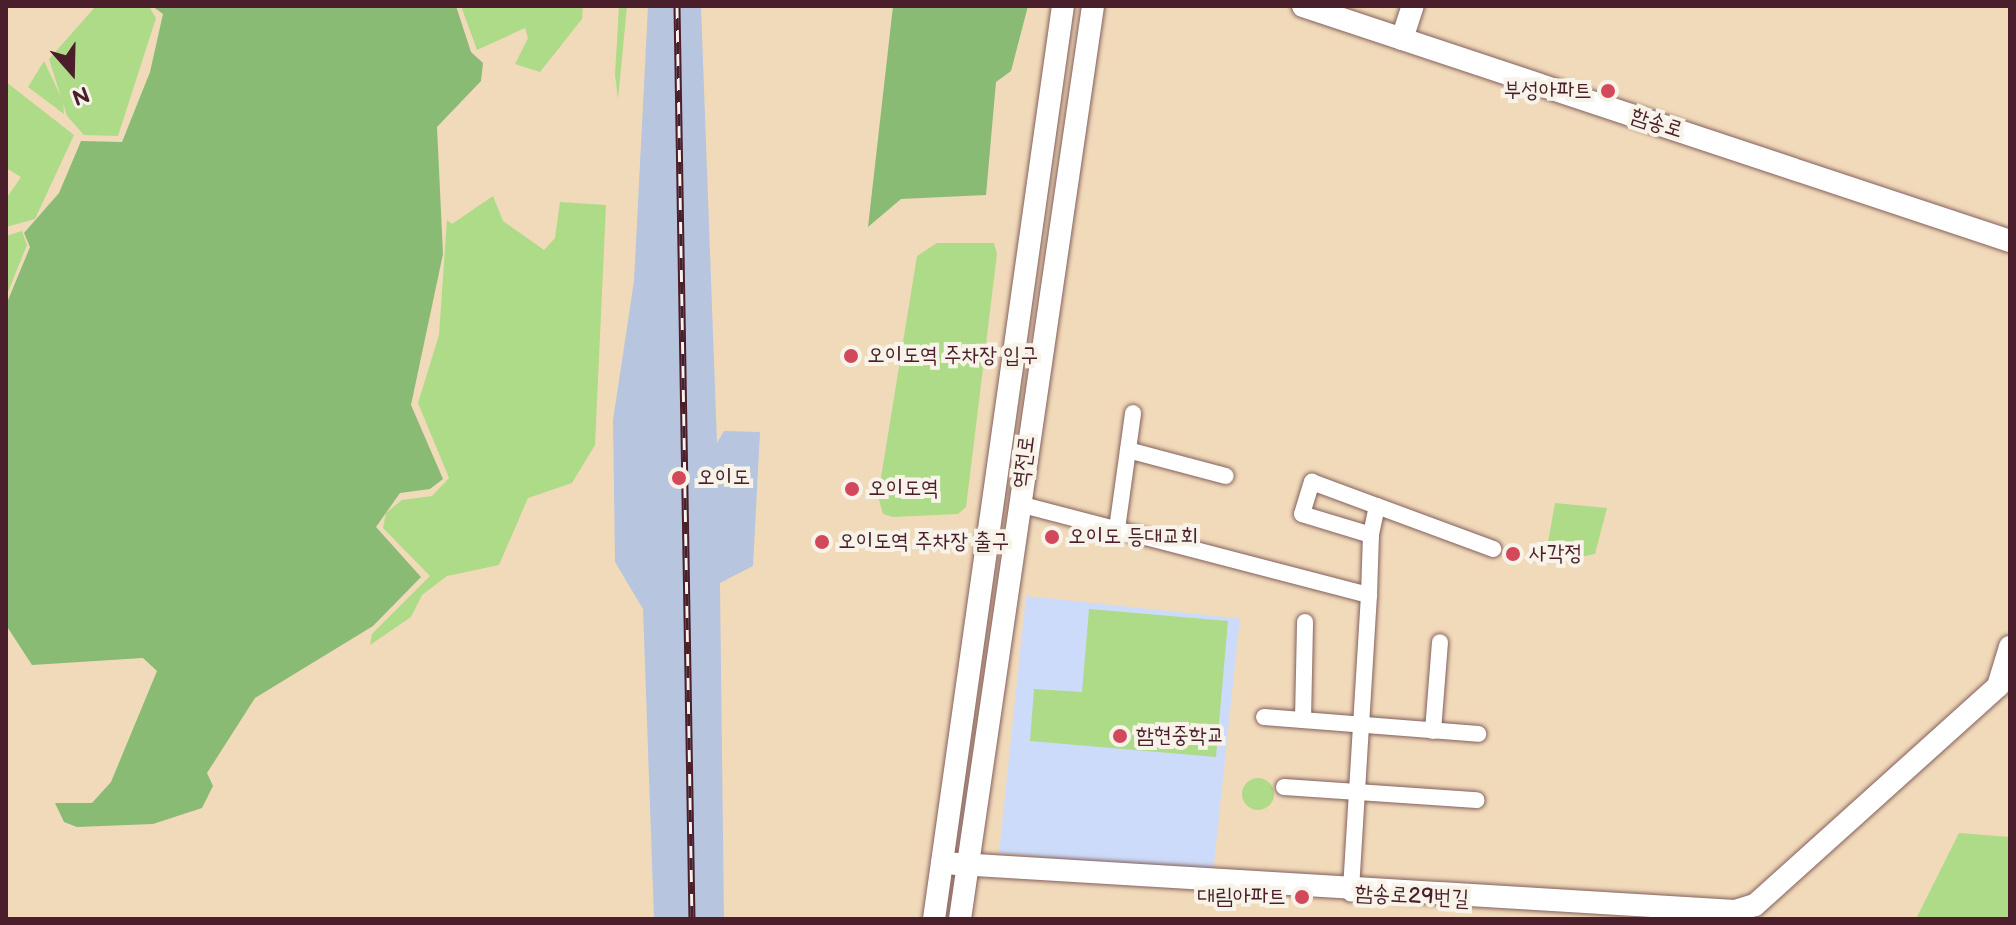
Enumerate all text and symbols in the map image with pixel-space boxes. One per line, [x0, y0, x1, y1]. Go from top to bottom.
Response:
north arrow [32, 32, 112, 112]
place label: 부성아파트 [1503, 78, 1592, 104]
text: N [68, 80, 93, 111]
marker: 부성아파트 [1599, 82, 1617, 100]
street label: 함송로 [1628, 102, 1686, 144]
place label: 오이도역 주차장 입구 [867, 343, 1038, 369]
marker: 오이도역 주차장 입구 [842, 347, 860, 365]
street label: 역전로 [1008, 434, 1040, 490]
place label: 오이도 [697, 465, 750, 491]
marker: 오이도 [668, 467, 690, 489]
place label: 오이도역 [868, 476, 939, 502]
marker: 오이도역 [843, 480, 861, 498]
place label: 오이도 등대교회 [1068, 524, 1198, 550]
marker: 오이도 등대교회 [1043, 528, 1061, 546]
place label: 오이도역 주차장 출구 [838, 529, 1009, 555]
marker: 오이도역 주차장 출구 [813, 533, 831, 551]
place label: 사각정 [1529, 541, 1582, 567]
marker: 사각정 [1504, 545, 1522, 563]
place label: 함현중학교 [1136, 723, 1225, 749]
marker: 함현중학교 [1111, 727, 1129, 745]
street label: 함송로29번길 [1354, 880, 1470, 912]
place label: 대림아파트 [1197, 884, 1286, 910]
marker: 대림아파트 [1293, 888, 1311, 906]

